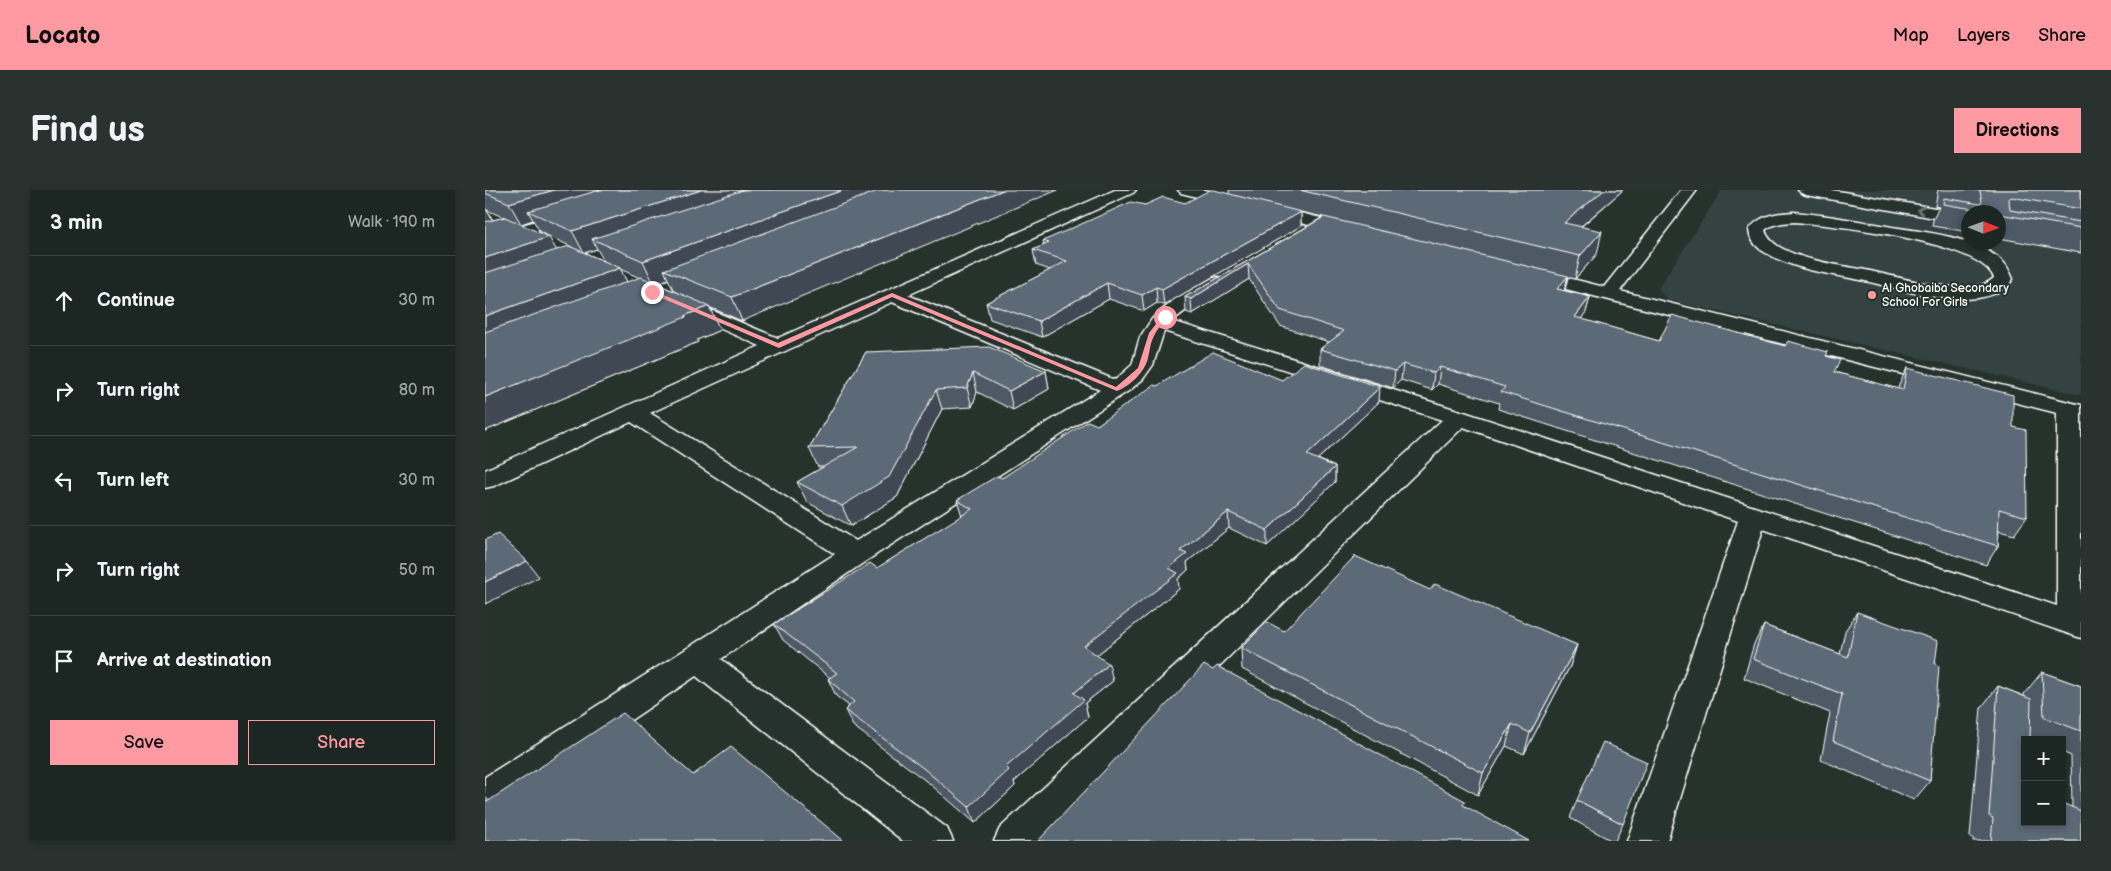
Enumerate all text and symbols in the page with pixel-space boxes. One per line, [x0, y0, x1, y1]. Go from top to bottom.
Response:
text: Locato [25, 21, 100, 50]
text: Map [1893, 25, 1929, 46]
text: Layers [1957, 25, 2010, 46]
text: Share [2038, 25, 2086, 46]
button: Directions [1954, 108, 2081, 153]
text: Find us [30, 109, 145, 152]
north arrow [1961, 205, 2006, 250]
one-way arrow [1916, 206, 1925, 216]
text: 3 min [50, 210, 103, 235]
text: Walk · 190 m [348, 213, 435, 232]
route end [641, 281, 664, 304]
place label: Al Ghobaiba Secondary School For Girls [1882, 281, 2010, 310]
icon: ahead [50, 287, 78, 315]
text: Continue [97, 289, 175, 312]
marker: Al Ghobaiba Secondary School For Girls [1866, 289, 1878, 301]
text: 30 m [398, 291, 435, 310]
route start [1154, 306, 1177, 329]
icon: right [50, 377, 78, 405]
text: Turn right [97, 379, 180, 402]
text: 80 m [399, 381, 435, 400]
icon: left [50, 467, 78, 495]
text: Turn left [97, 469, 169, 492]
text: 30 m [398, 471, 435, 490]
icon: right [50, 557, 78, 585]
text: Turn right [97, 559, 180, 582]
text: 50 m [399, 561, 435, 580]
icon: arrive [50, 647, 78, 675]
text: Arrive at destination [97, 649, 272, 672]
button: Save [50, 720, 238, 765]
button: Share [248, 720, 435, 765]
map controls [2021, 736, 2066, 826]
button: + [2021, 736, 2066, 781]
button: − [2021, 781, 2066, 826]

